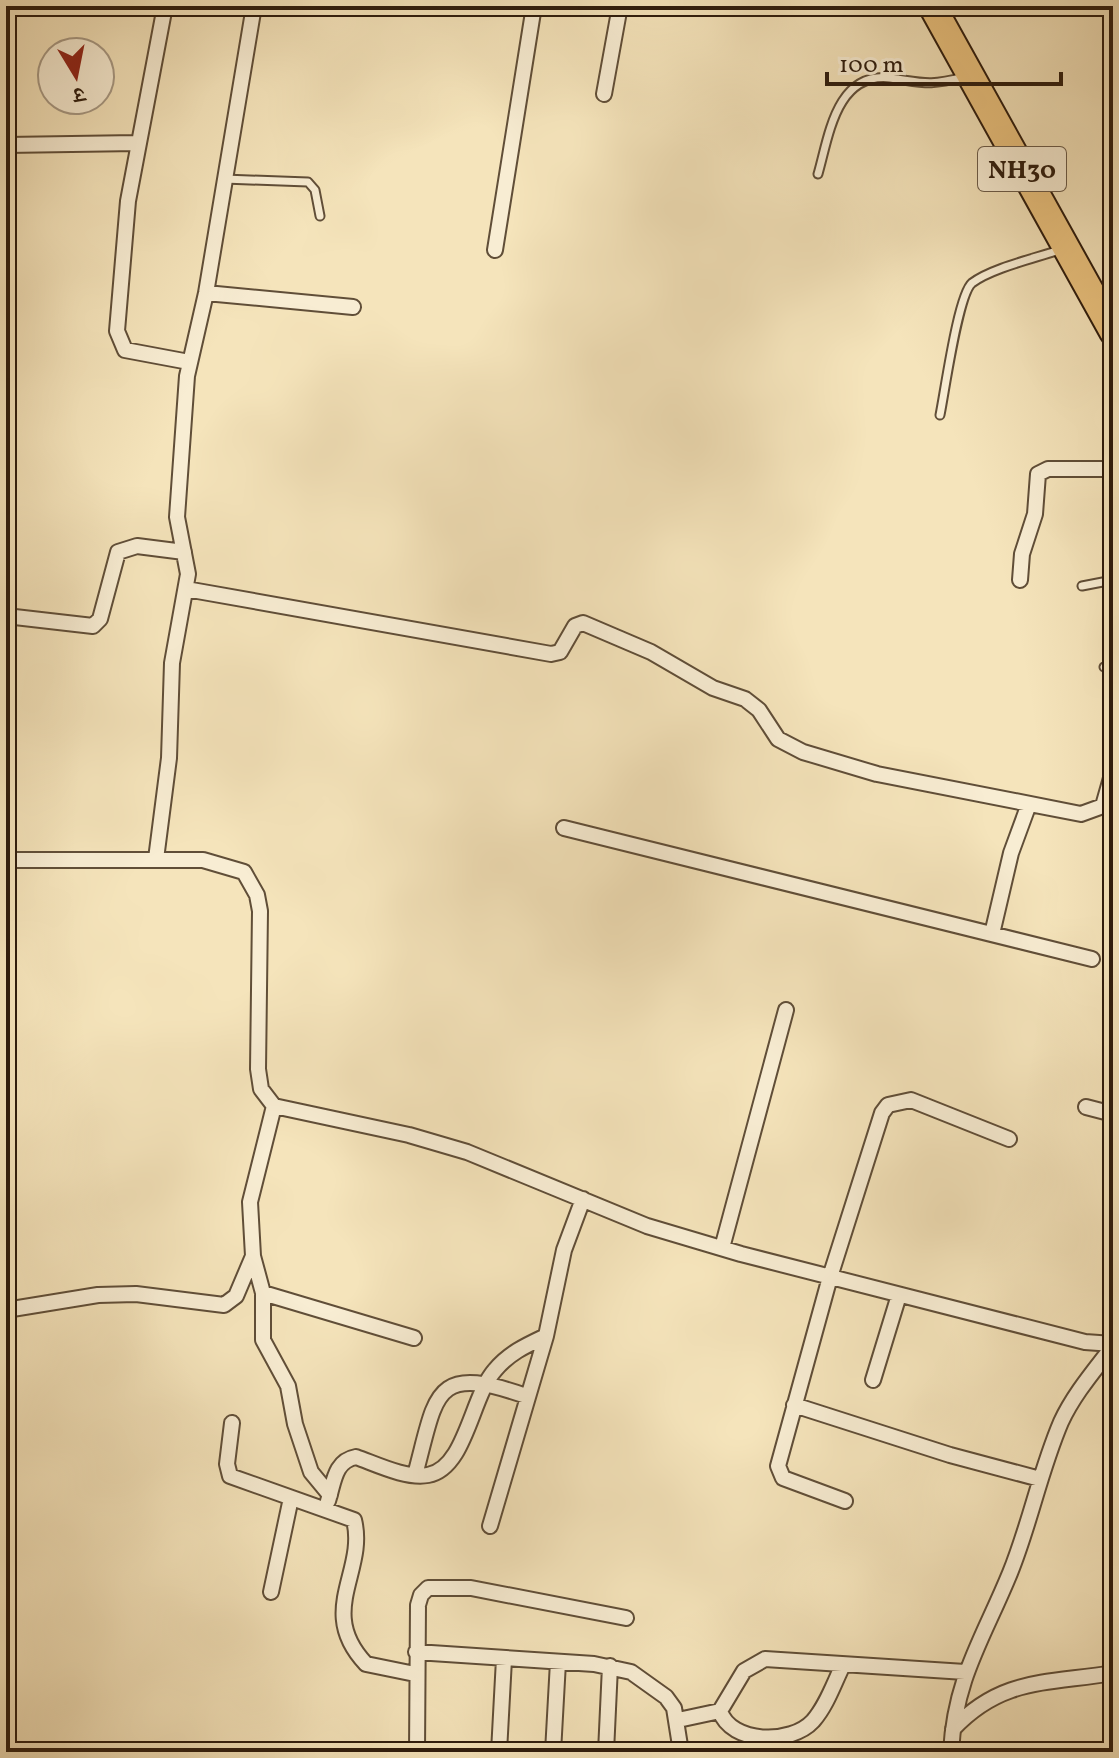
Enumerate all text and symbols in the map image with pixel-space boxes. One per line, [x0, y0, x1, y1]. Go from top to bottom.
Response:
north arrow [36, 36, 116, 116]
scale bar [827, 36, 1061, 86]
text: 100 m [839, 49, 904, 83]
text: उ [69, 77, 89, 110]
road number: NH30 [978, 147, 1066, 191]

